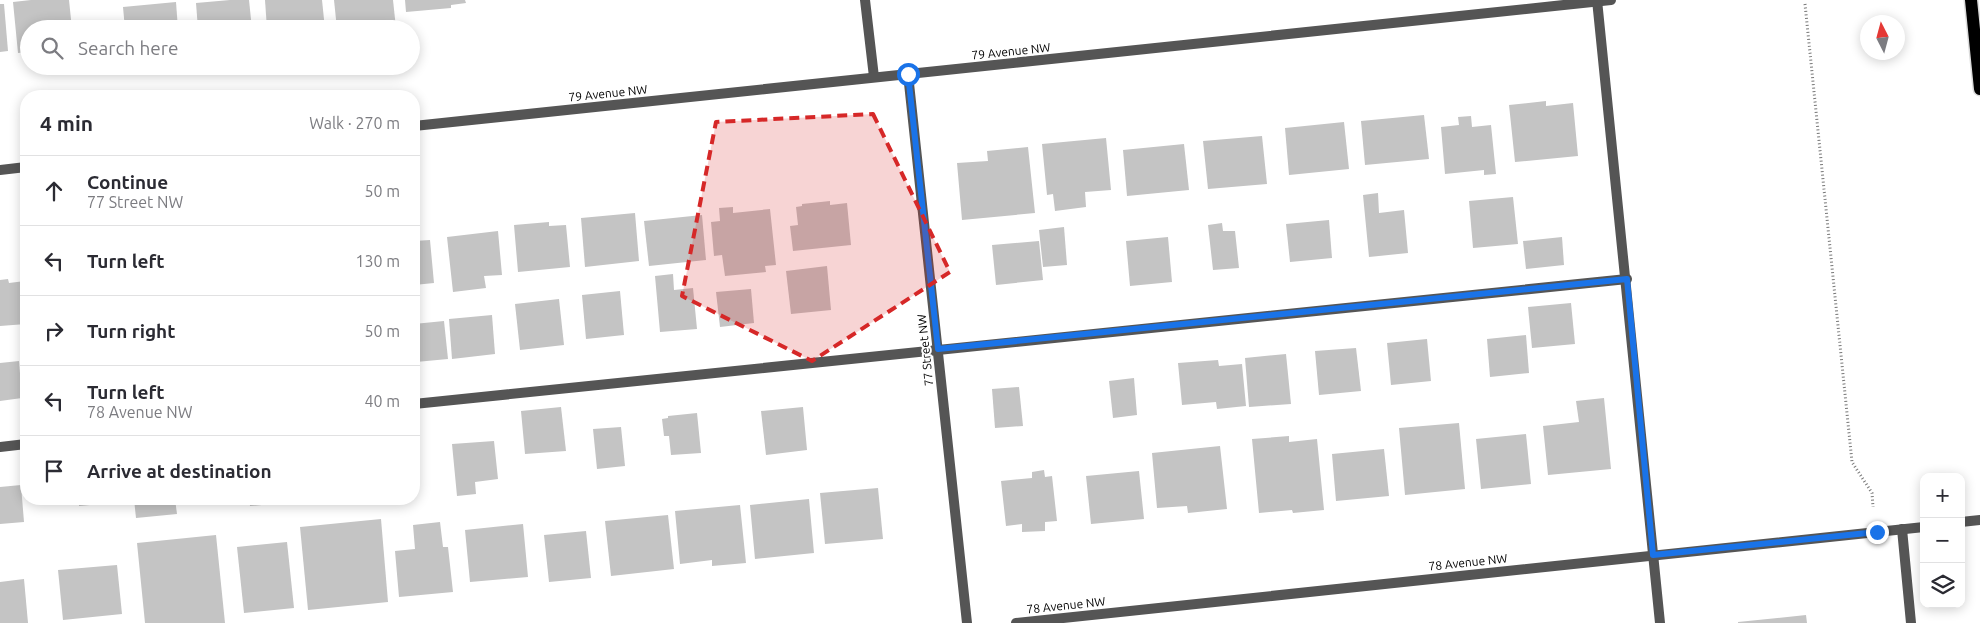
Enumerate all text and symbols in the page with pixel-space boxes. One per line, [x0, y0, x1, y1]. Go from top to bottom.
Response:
north arrow [1860, 15, 1905, 60]
search box [20, 20, 420, 75]
icon: search [38, 34, 66, 62]
text: Search here [78, 37, 178, 59]
street label: 79 Avenue NW [971, 40, 1051, 62]
route start [897, 63, 920, 86]
street label: 79 Avenue NW [568, 82, 648, 104]
text: 4 min [40, 111, 93, 135]
text: Walk · 270 m [309, 114, 400, 132]
text: Continue [87, 171, 168, 193]
icon: ahead [40, 177, 68, 205]
text: 50 m [364, 182, 400, 200]
text: 77 Street NW [87, 193, 183, 211]
icon: left [40, 247, 68, 275]
text: Turn left [87, 250, 165, 272]
text: 130 m [355, 252, 400, 270]
street label: 77 Street NW [915, 313, 935, 387]
icon: right [40, 317, 68, 345]
text: Turn right [87, 320, 175, 342]
text: 50 m [364, 322, 400, 340]
text: Turn left [87, 381, 165, 403]
icon: left [40, 387, 68, 415]
text: 40 m [364, 392, 400, 410]
text: 78 Avenue NW [87, 403, 193, 421]
icon: arrive [40, 457, 68, 485]
text: Arrive at destination [87, 460, 272, 482]
map controls [1920, 473, 1965, 608]
button: + [1920, 473, 1965, 518]
button: − [1920, 518, 1965, 563]
route end [1866, 521, 1889, 544]
street label: 78 Avenue NW [1428, 551, 1508, 573]
button: layers [1920, 563, 1965, 608]
street label: 78 Avenue NW [1026, 594, 1106, 616]

